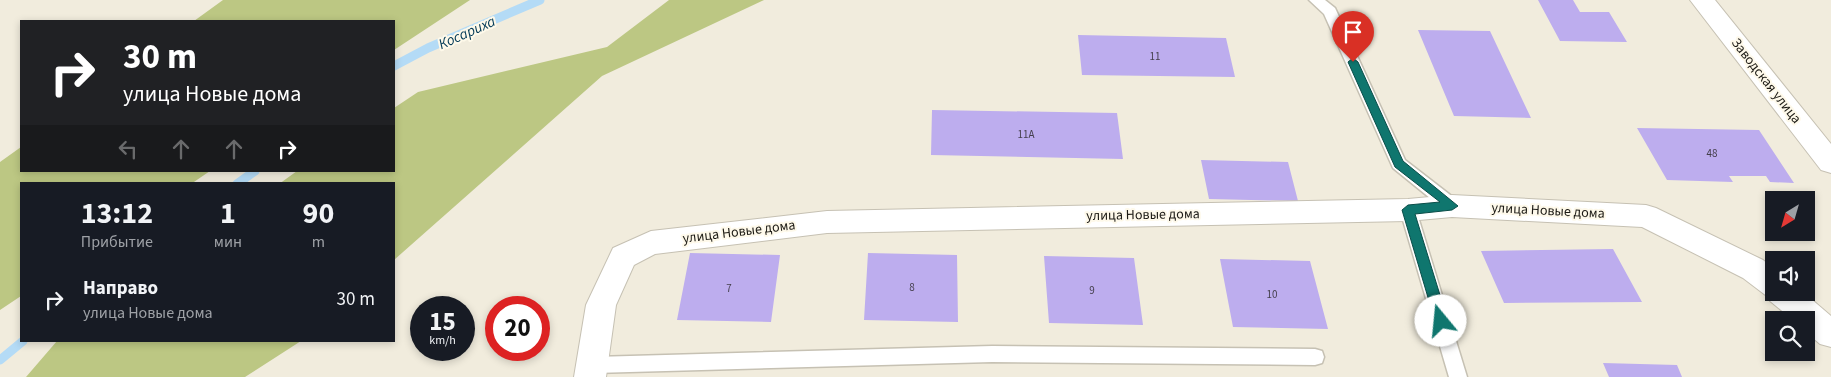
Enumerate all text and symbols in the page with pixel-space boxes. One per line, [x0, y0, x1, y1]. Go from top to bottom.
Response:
water label: Косариха [435, 11, 499, 55]
pin [1332, 11, 1374, 62]
icon: arrive [1339, 18, 1367, 46]
text: 30 m [123, 32, 197, 82]
street label: Заводская улица [1726, 34, 1806, 128]
icon: right [40, 40, 105, 105]
house number: 11 [1150, 49, 1160, 64]
text: улица Новые дома [123, 78, 301, 110]
house number: 11А [1018, 127, 1034, 142]
icon: left [114, 135, 142, 163]
icon: ahead [167, 135, 195, 163]
icon: ahead [220, 135, 248, 163]
icon: right [273, 135, 301, 163]
house number: 48 [1707, 146, 1718, 161]
north arrow [1765, 191, 1815, 241]
map controls [1765, 191, 1815, 361]
text: 13:12 [81, 192, 153, 235]
text: 1 [220, 192, 236, 235]
text: 90 [303, 192, 334, 235]
street label: улица Новые дома [1491, 198, 1605, 224]
street label: улица Новые дома [1086, 204, 1200, 226]
street label: улица Новые дома [681, 215, 797, 249]
text: Прибытие [81, 231, 153, 253]
text: мин [214, 231, 242, 253]
text: m [312, 231, 325, 253]
button: sound [1765, 251, 1815, 301]
text: Направо [83, 275, 158, 302]
house number: 8 [909, 280, 915, 295]
house number: 7 [726, 281, 732, 296]
house number: 9 [1089, 283, 1095, 298]
icon: right [40, 286, 68, 314]
text: 30 m [337, 286, 375, 313]
house number: 10 [1267, 287, 1277, 302]
position arrow [1414, 294, 1466, 346]
speed limit sign: 20 [485, 296, 550, 361]
text: улица Новые дома [83, 302, 213, 324]
text: 15 [429, 304, 456, 340]
button: search [1765, 311, 1815, 361]
text: km/h [429, 332, 456, 349]

